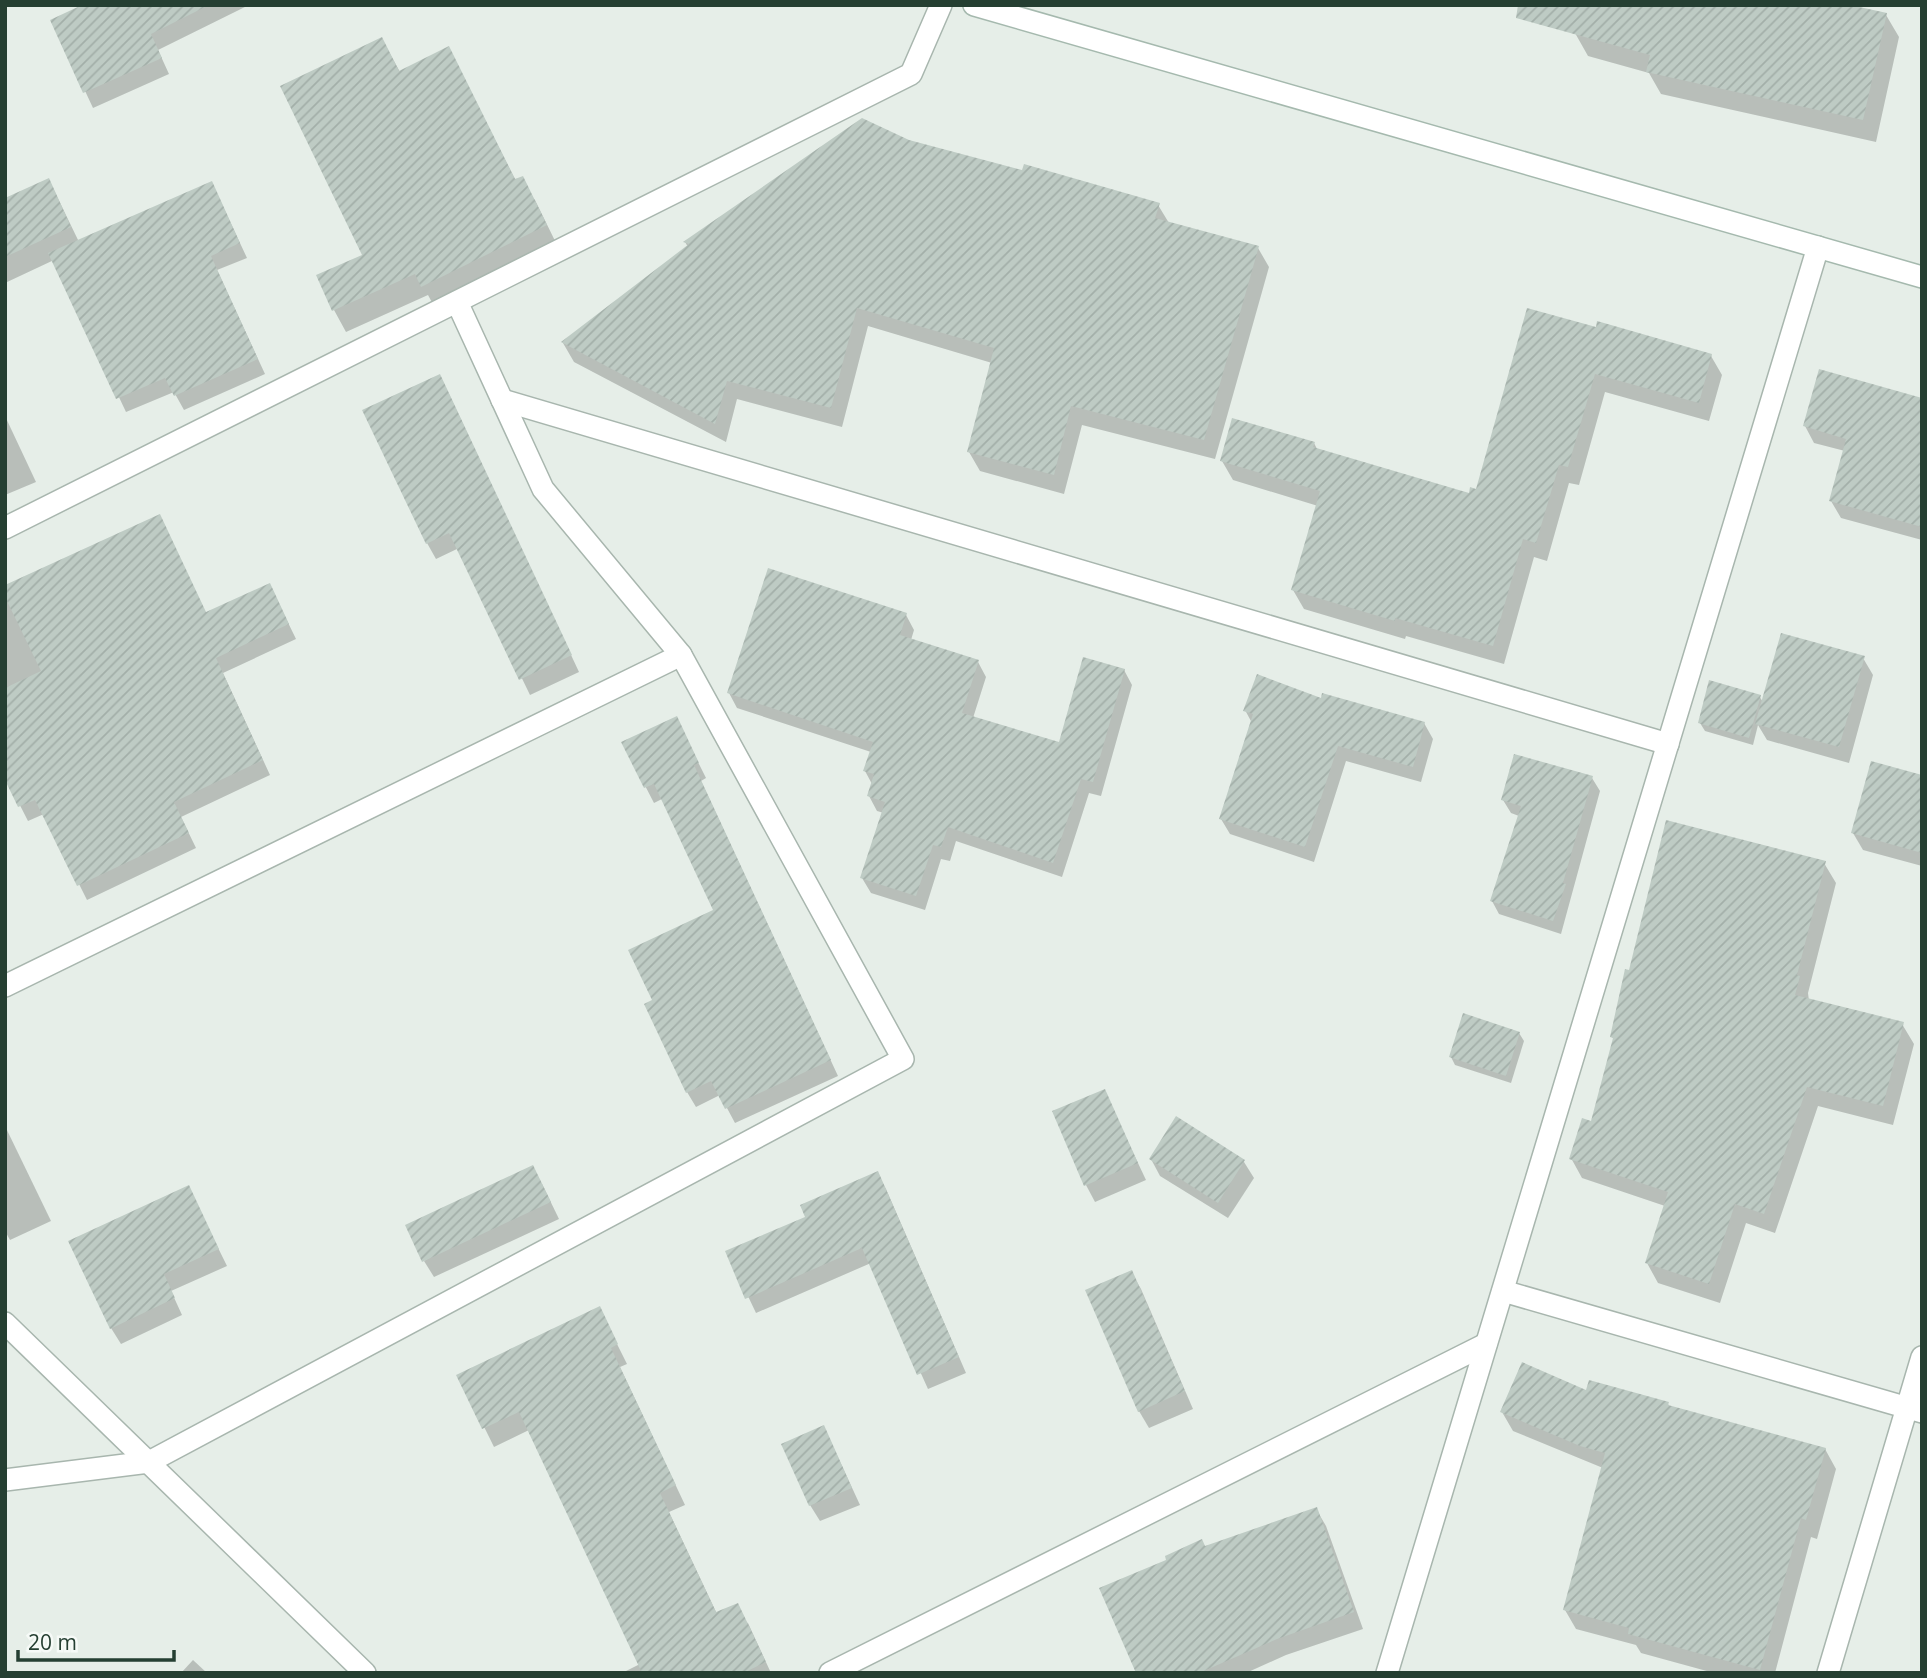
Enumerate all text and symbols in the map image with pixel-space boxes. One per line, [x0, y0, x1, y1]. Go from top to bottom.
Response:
scale bar [18, 1618, 173, 1662]
text: 20 m [28, 1628, 77, 1656]

